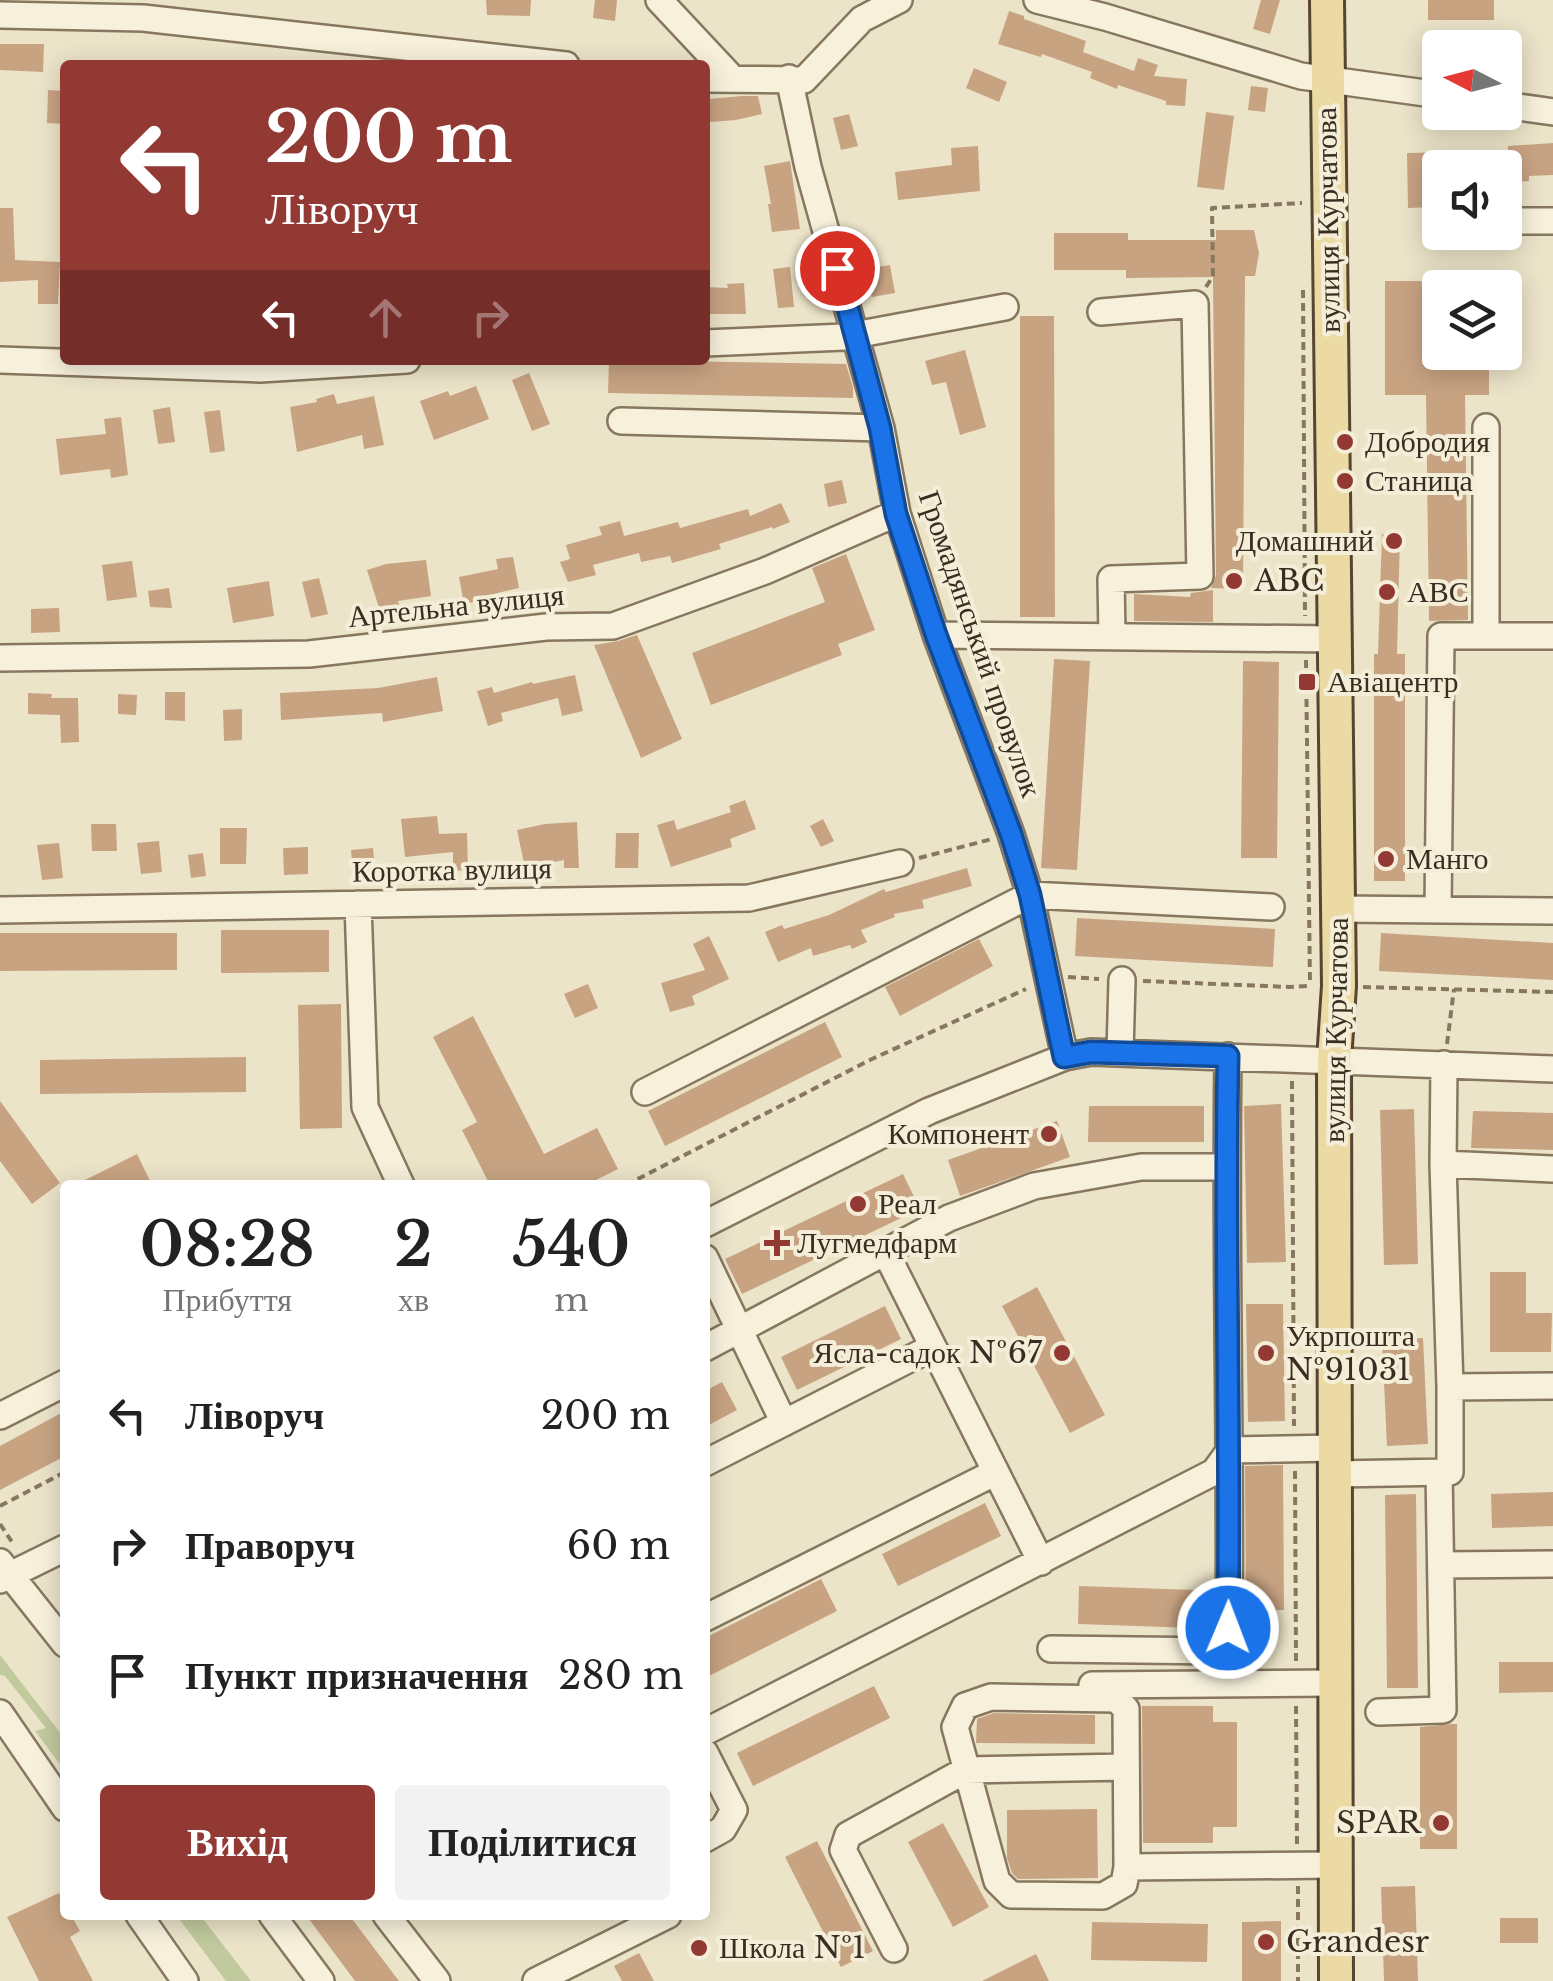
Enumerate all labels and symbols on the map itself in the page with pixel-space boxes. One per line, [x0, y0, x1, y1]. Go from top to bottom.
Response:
north arrow [1422, 30, 1522, 130]
street label: вулиця Курчатова [1307, 107, 1348, 333]
pin [795, 226, 880, 311]
place label: Добродия [1365, 423, 1490, 460]
marker: Добродия [1334, 431, 1356, 453]
place label: Станица [1365, 462, 1473, 499]
marker: Станица [1334, 470, 1356, 492]
street label: Громадянський провулок [911, 486, 1050, 802]
place label: Домашний [1236, 522, 1374, 559]
marker: Домашний [1383, 530, 1405, 552]
place label: ABC [1253, 562, 1324, 599]
marker: ABC [1223, 570, 1245, 592]
place label: АВС [1407, 573, 1469, 610]
street label: Артельна вулиця [346, 576, 566, 635]
marker: АВС [1376, 581, 1398, 603]
place label: Авіацентр [1327, 663, 1458, 700]
marker: Авіацентр [1296, 671, 1318, 693]
place label: Манго [1406, 840, 1489, 877]
marker: Манго [1375, 848, 1397, 870]
street label: Коротка вулиця [352, 849, 552, 890]
street label: вулиця Курчатова [1315, 917, 1356, 1143]
place label: Компонент [887, 1115, 1029, 1152]
marker: Компонент [1038, 1123, 1060, 1145]
place label: Реал [878, 1185, 937, 1222]
marker: Реал [847, 1193, 869, 1215]
place label: Лугмедфарм [797, 1224, 957, 1261]
marker: Лугмедфарм [766, 1232, 788, 1254]
place label: Укрпошта №91031 [1286, 1317, 1415, 1388]
place label: Ясла-садок №67 [813, 1334, 1043, 1371]
marker: Ясла-садок №67 [1051, 1342, 1073, 1364]
marker: Укрпошта №91031 [1255, 1342, 1277, 1364]
position arrow [1176, 1576, 1280, 1680]
place label: SPAR [1336, 1804, 1422, 1841]
marker: SPAR [1430, 1812, 1452, 1834]
place label: Grandesr [1286, 1923, 1430, 1960]
place label: Школа №1 [719, 1929, 866, 1966]
marker: Grandesr [1255, 1931, 1277, 1953]
marker: Школа №1 [688, 1937, 710, 1959]

